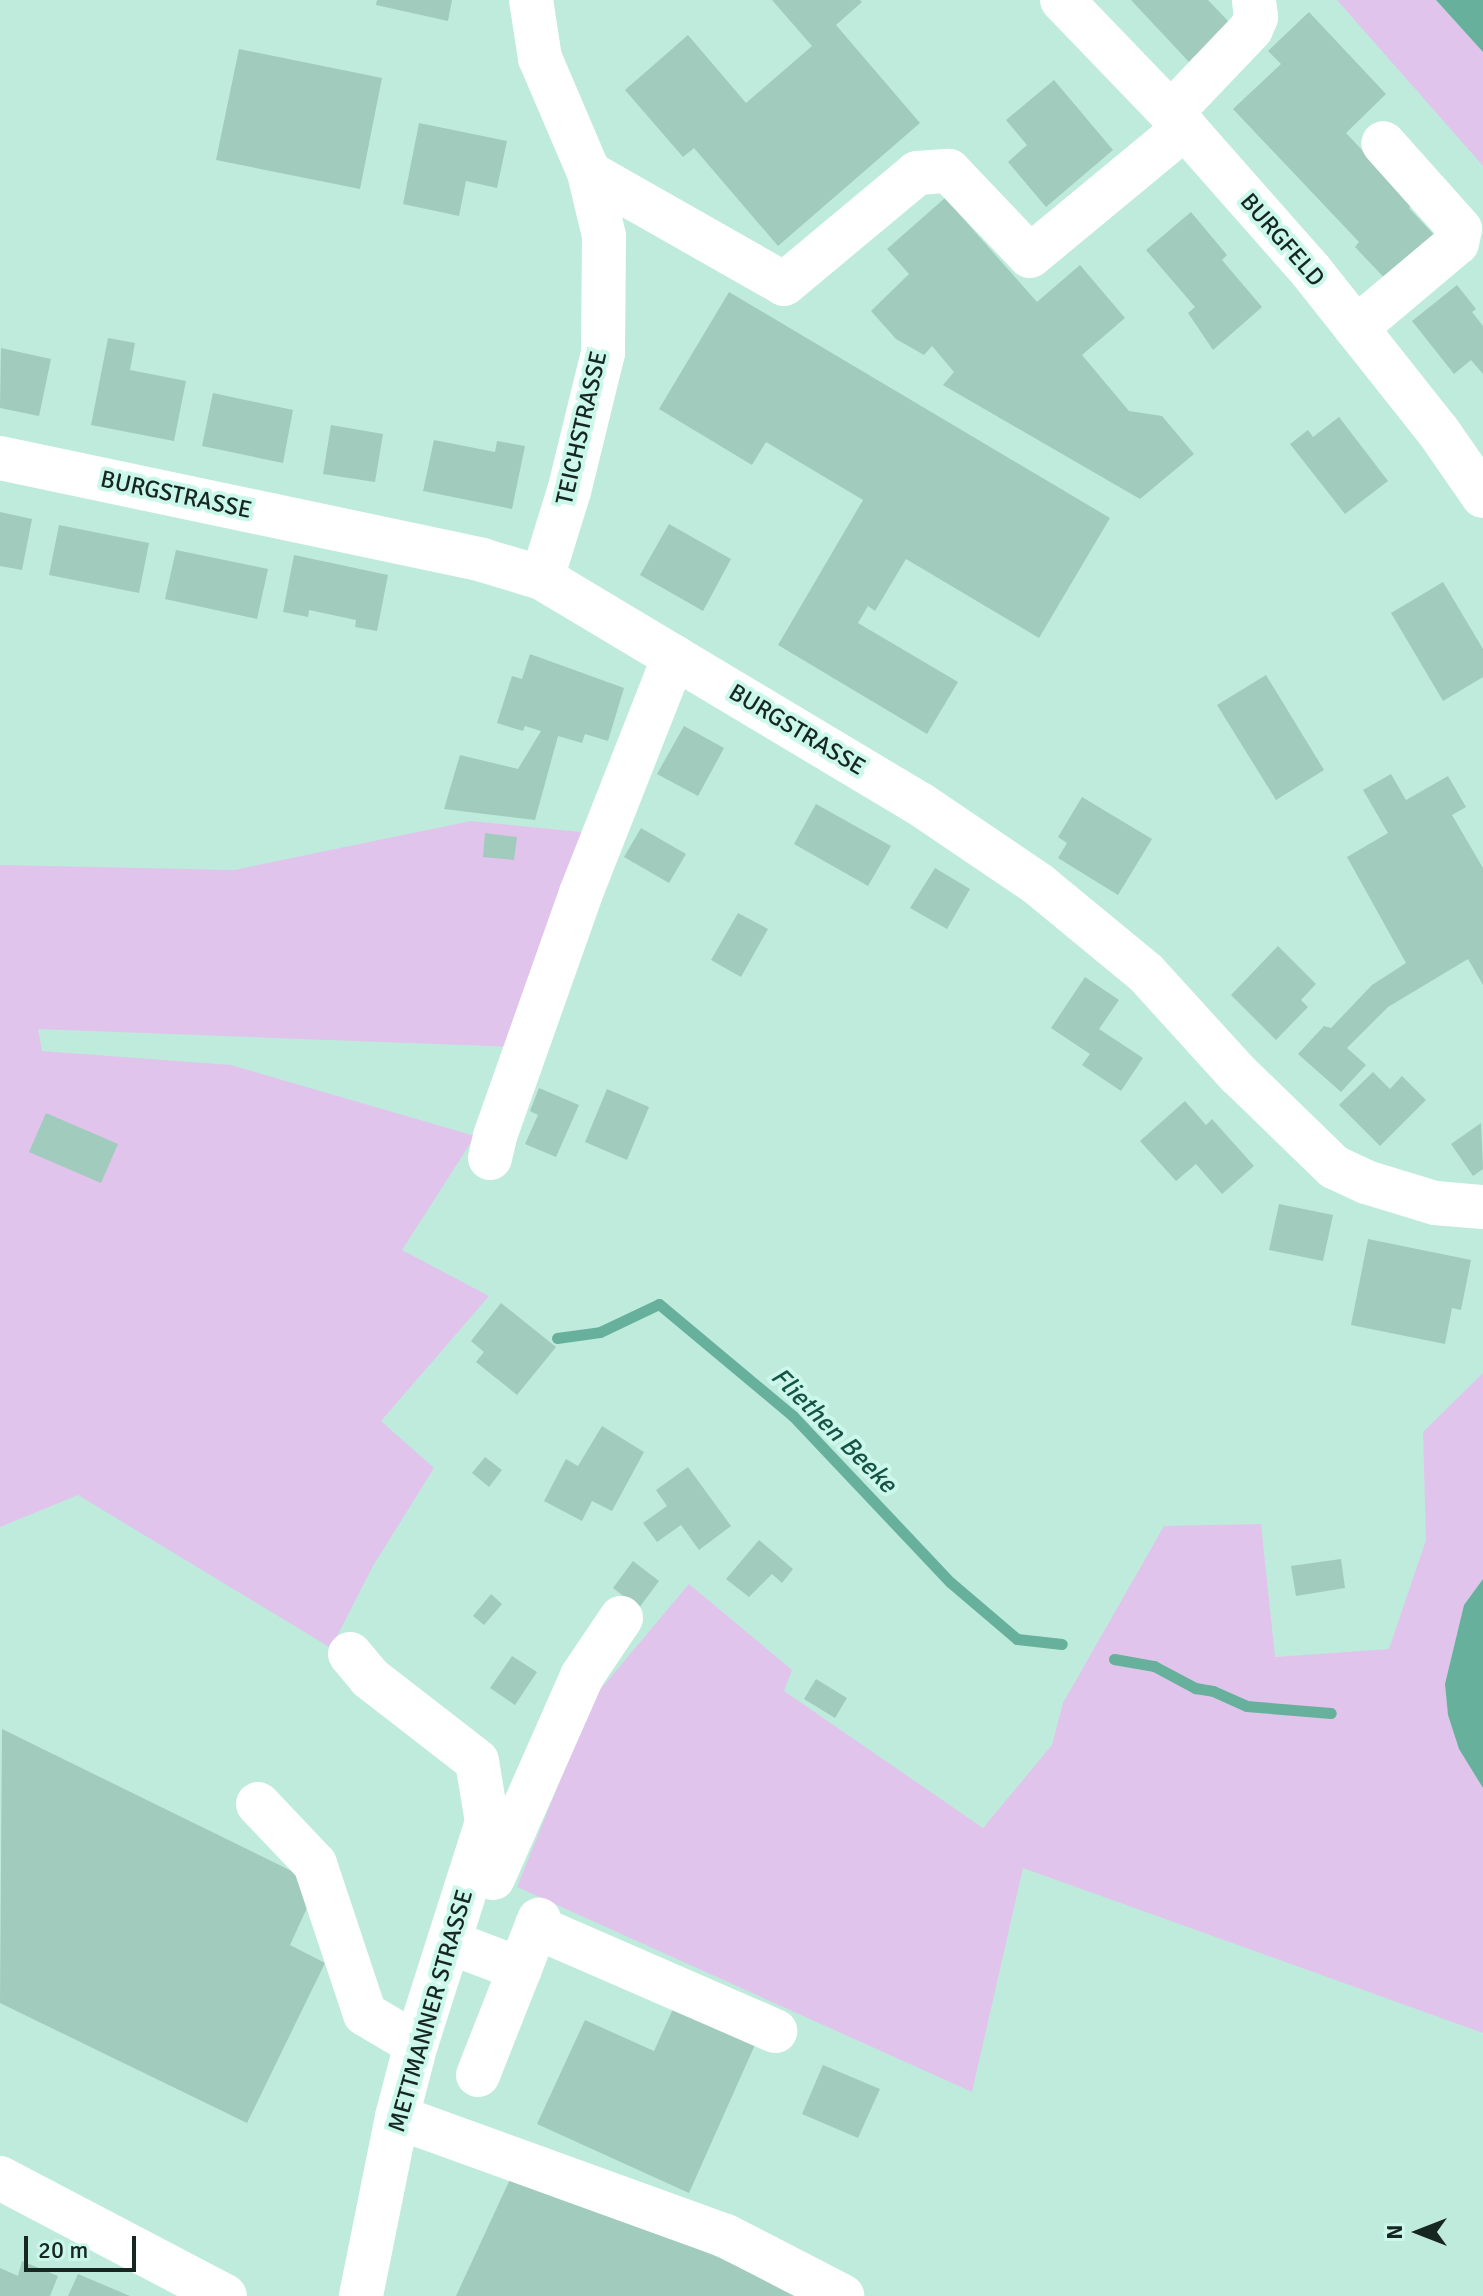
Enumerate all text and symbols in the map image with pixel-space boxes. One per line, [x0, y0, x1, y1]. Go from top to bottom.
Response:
street label: BURGFELD [1234, 188, 1330, 292]
street label: TEICHSTRASSE [550, 348, 614, 508]
street label: BURGSTRASSE [98, 465, 254, 525]
street label: BURGSTRASSE [724, 678, 870, 782]
water label: Fliethen Beeke [764, 1362, 902, 1500]
street label: METTMANNER STRASSE [383, 1887, 479, 2135]
north arrow [1379, 2192, 1459, 2272]
scale bar [28, 2220, 140, 2270]
text: N [1381, 2224, 1408, 2240]
text: 20 m [38, 2235, 88, 2265]

